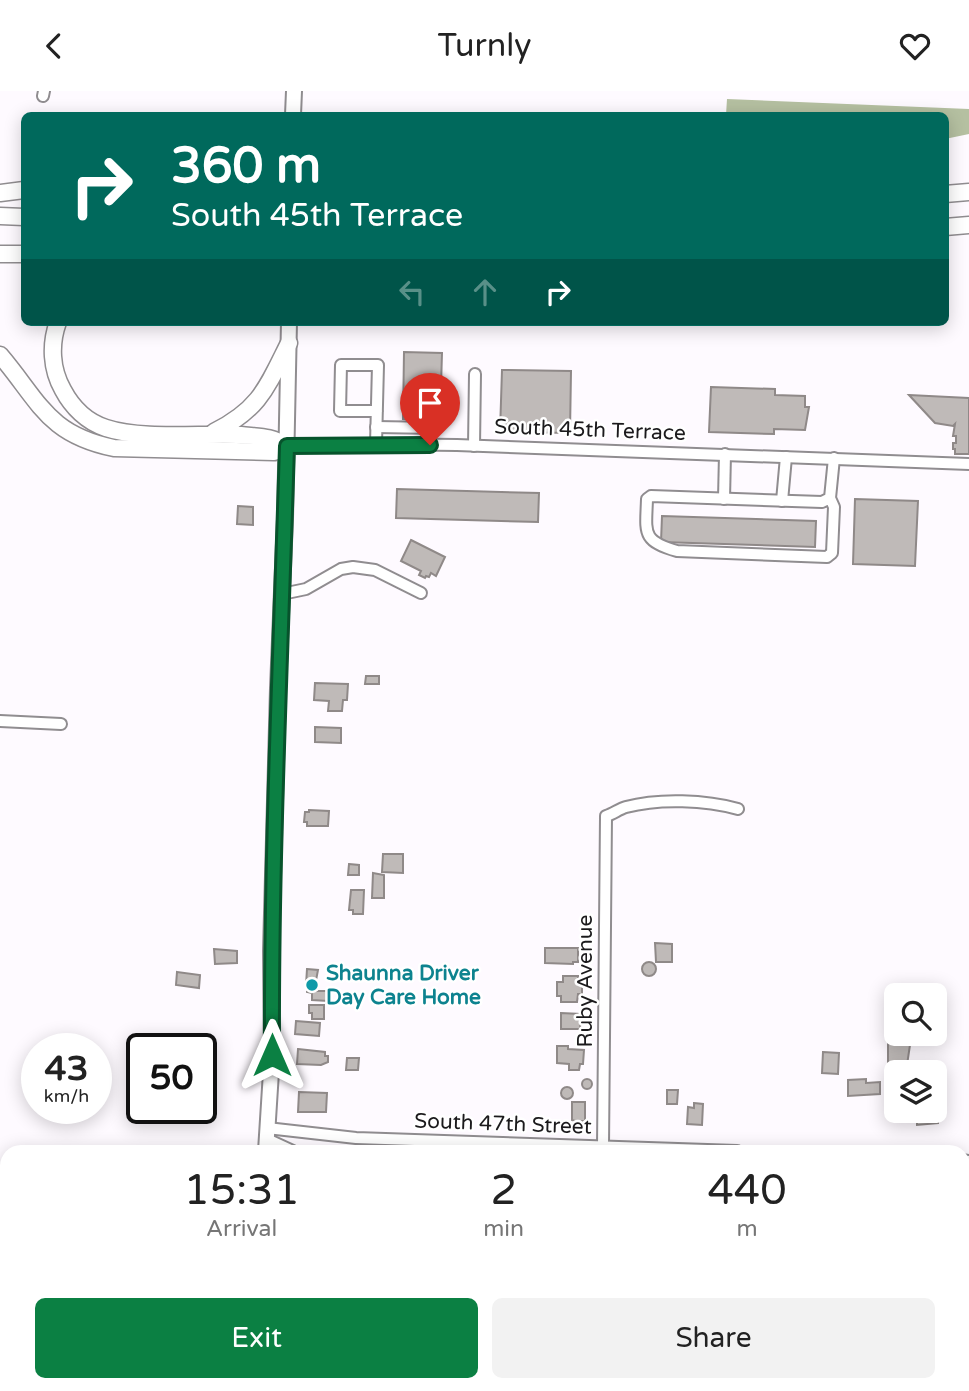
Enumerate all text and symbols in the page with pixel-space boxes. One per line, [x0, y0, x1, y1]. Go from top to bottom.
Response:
icon: back [35, 27, 73, 65]
text: Turnly [438, 27, 531, 65]
icon: heart [896, 27, 934, 65]
text: 360 m [171, 137, 321, 196]
icon: right [56, 140, 147, 231]
text: South 45th Terrace [171, 197, 463, 235]
icon: left [393, 273, 431, 311]
icon: ahead [466, 273, 504, 311]
icon: right [539, 273, 577, 311]
pin [400, 373, 460, 445]
icon: arrive [411, 384, 449, 422]
street label: South 45th Terrace [494, 414, 686, 446]
street label: Ruby Avenue [573, 915, 598, 1047]
place label: Shaunna Driver Day Care Home [326, 961, 481, 1010]
marker: Shaunna Driver Day Care Home [304, 977, 320, 993]
map controls [884, 983, 947, 1123]
button: search [884, 983, 947, 1046]
position arrow [235, 1018, 309, 1092]
speed limit sign: 50 [126, 1033, 217, 1124]
text: 43 [45, 1048, 88, 1090]
button: layers [884, 1060, 947, 1123]
text: km/h [44, 1085, 89, 1107]
street label: South 47th Street [414, 1108, 592, 1140]
text: 15:31 [183, 1165, 300, 1216]
text: 2 [490, 1165, 517, 1216]
text: 440 [707, 1165, 787, 1216]
text: Arrival [206, 1215, 277, 1243]
text: min [483, 1215, 524, 1243]
text: m [736, 1215, 758, 1243]
button: Exit [35, 1298, 478, 1378]
button: Share [492, 1298, 935, 1378]

